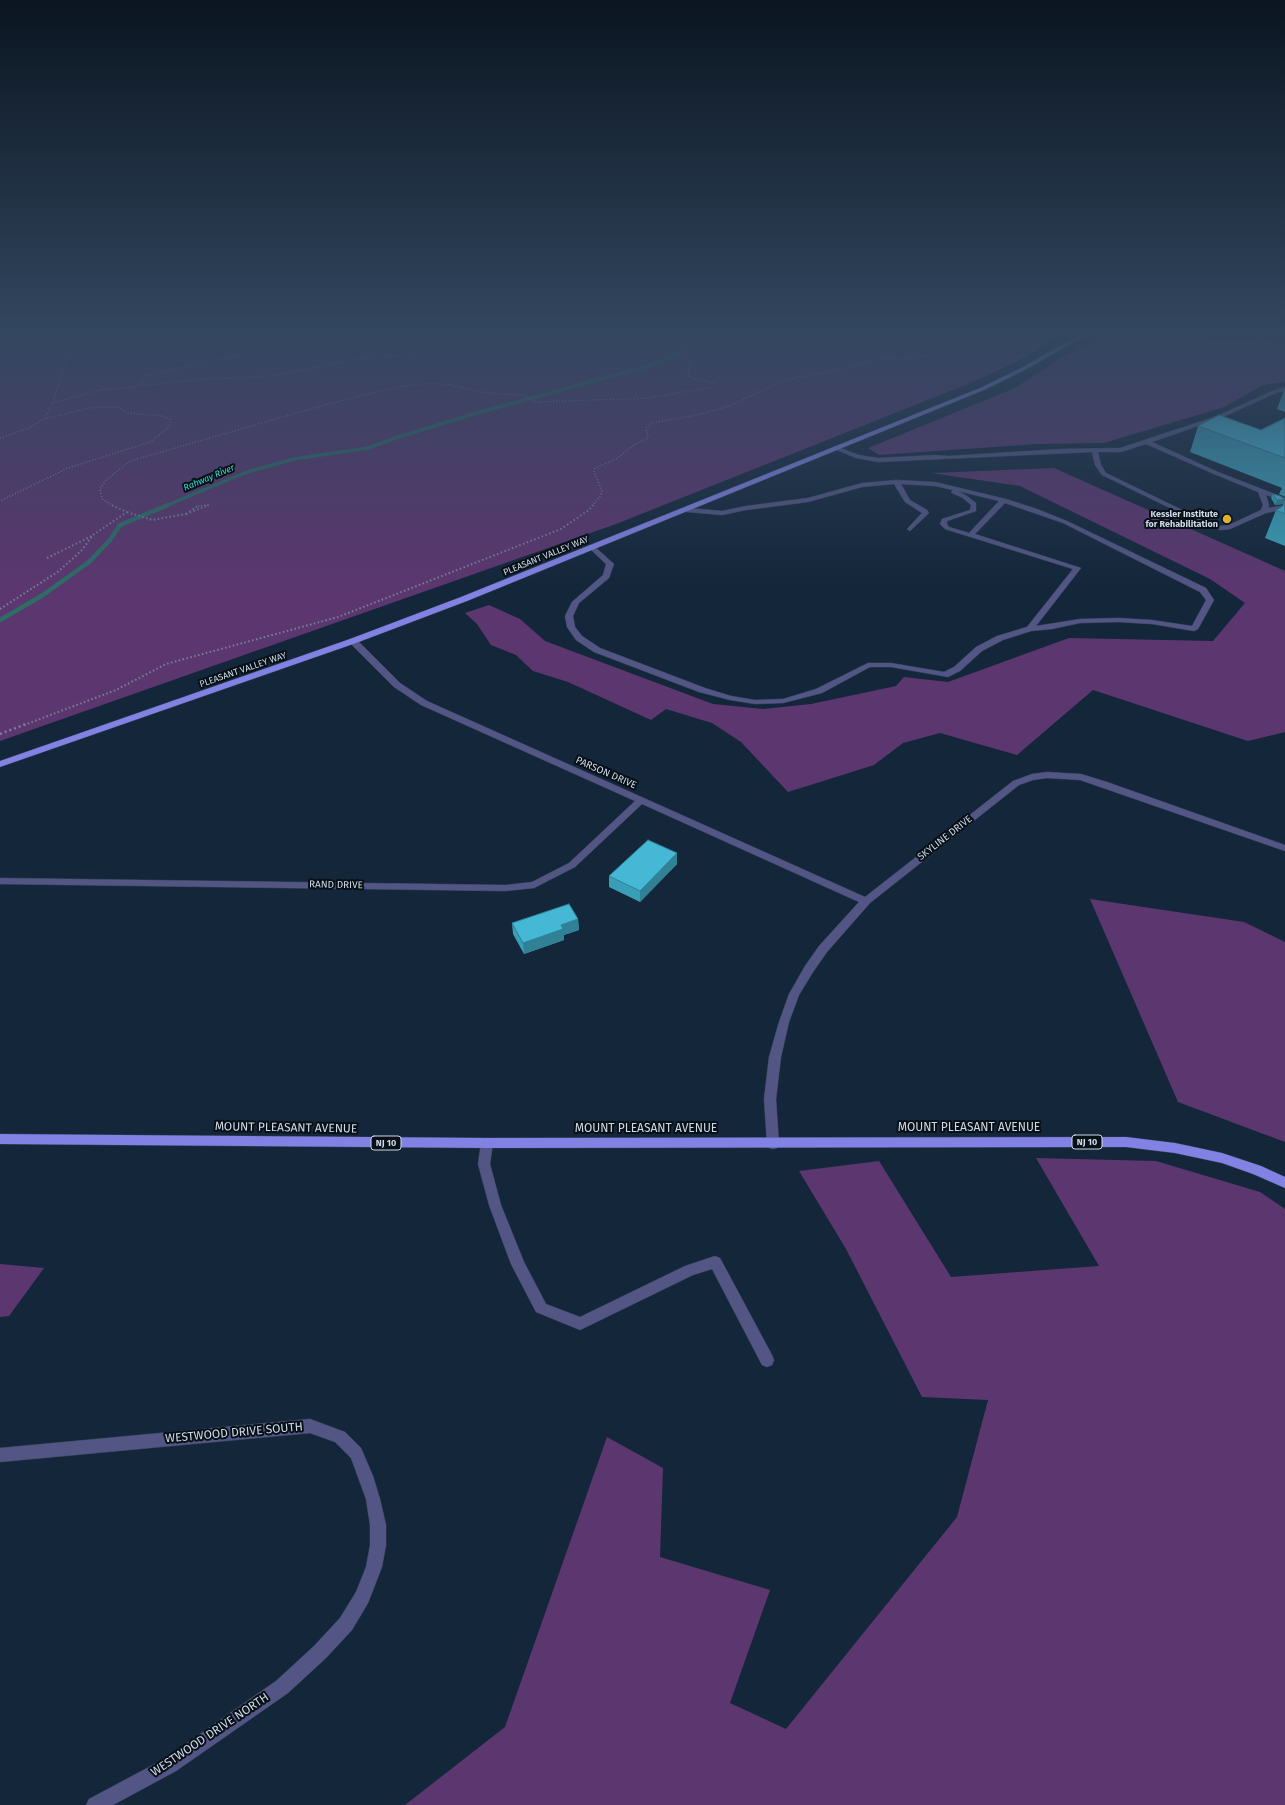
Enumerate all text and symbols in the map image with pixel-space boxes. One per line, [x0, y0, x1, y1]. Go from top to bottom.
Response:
water label: Rahway River [182, 462, 236, 494]
place label: Kessler Institute for Rehabilitation [1145, 509, 1218, 530]
marker: Kessler Institute for Rehabilitation [1221, 513, 1233, 525]
street label: PLEASANT VALLEY WAY [502, 534, 590, 578]
street label: PLEASANT VALLEY WAY [198, 650, 288, 690]
street label: PARSON DRIVE [574, 754, 638, 792]
street label: SKYLINE DRIVE [915, 813, 975, 863]
street label: RAND DRIVE [309, 879, 363, 891]
street label: MOUNT PLEASANT AVENUE [215, 1120, 357, 1136]
street label: MOUNT PLEASANT AVENUE [898, 1121, 1040, 1135]
street label: MOUNT PLEASANT AVENUE [575, 1122, 717, 1136]
road number: NJ 10 [1072, 1135, 1102, 1149]
road number: NJ 10 [371, 1136, 401, 1150]
street label: WESTWOOD DRIVE SOUTH [165, 1420, 303, 1446]
street label: WESTWOOD DRIVE NORTH [148, 1690, 272, 1780]

